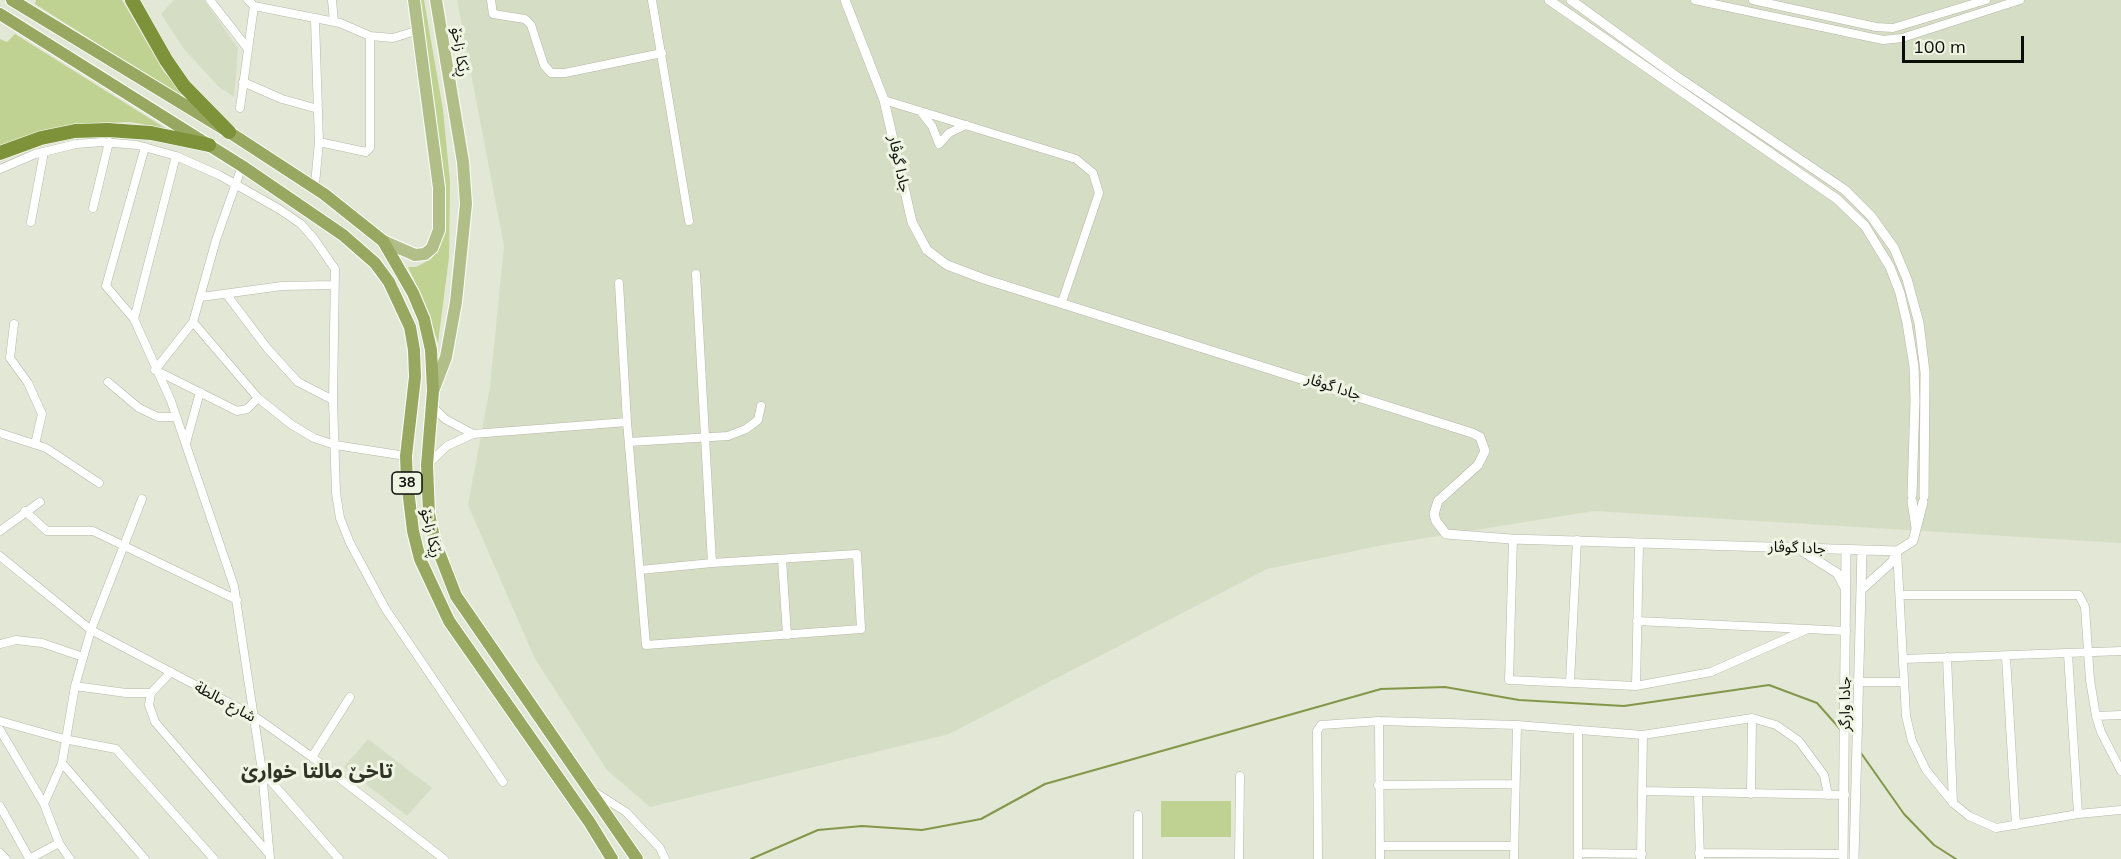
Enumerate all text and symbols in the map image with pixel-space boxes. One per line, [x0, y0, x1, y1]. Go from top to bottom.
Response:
scale bar [1905, 24, 2026, 62]
street label: ڕێکا زاخۆ [447, 26, 473, 78]
text: 100 m [1913, 35, 1966, 58]
street label: جادا گوڤار [884, 134, 914, 194]
street label: جادا گوڤار [1303, 370, 1363, 404]
road number: 38 [392, 472, 422, 494]
street label: ڕێکا زاخۆ [417, 507, 445, 559]
street label: جادا گوڤار [1768, 538, 1826, 558]
street label: جادا وارگر [1836, 676, 1854, 732]
street label: شارع مالطة [191, 678, 259, 726]
district label: تاخێ مالتا خوارێ [241, 759, 393, 785]

